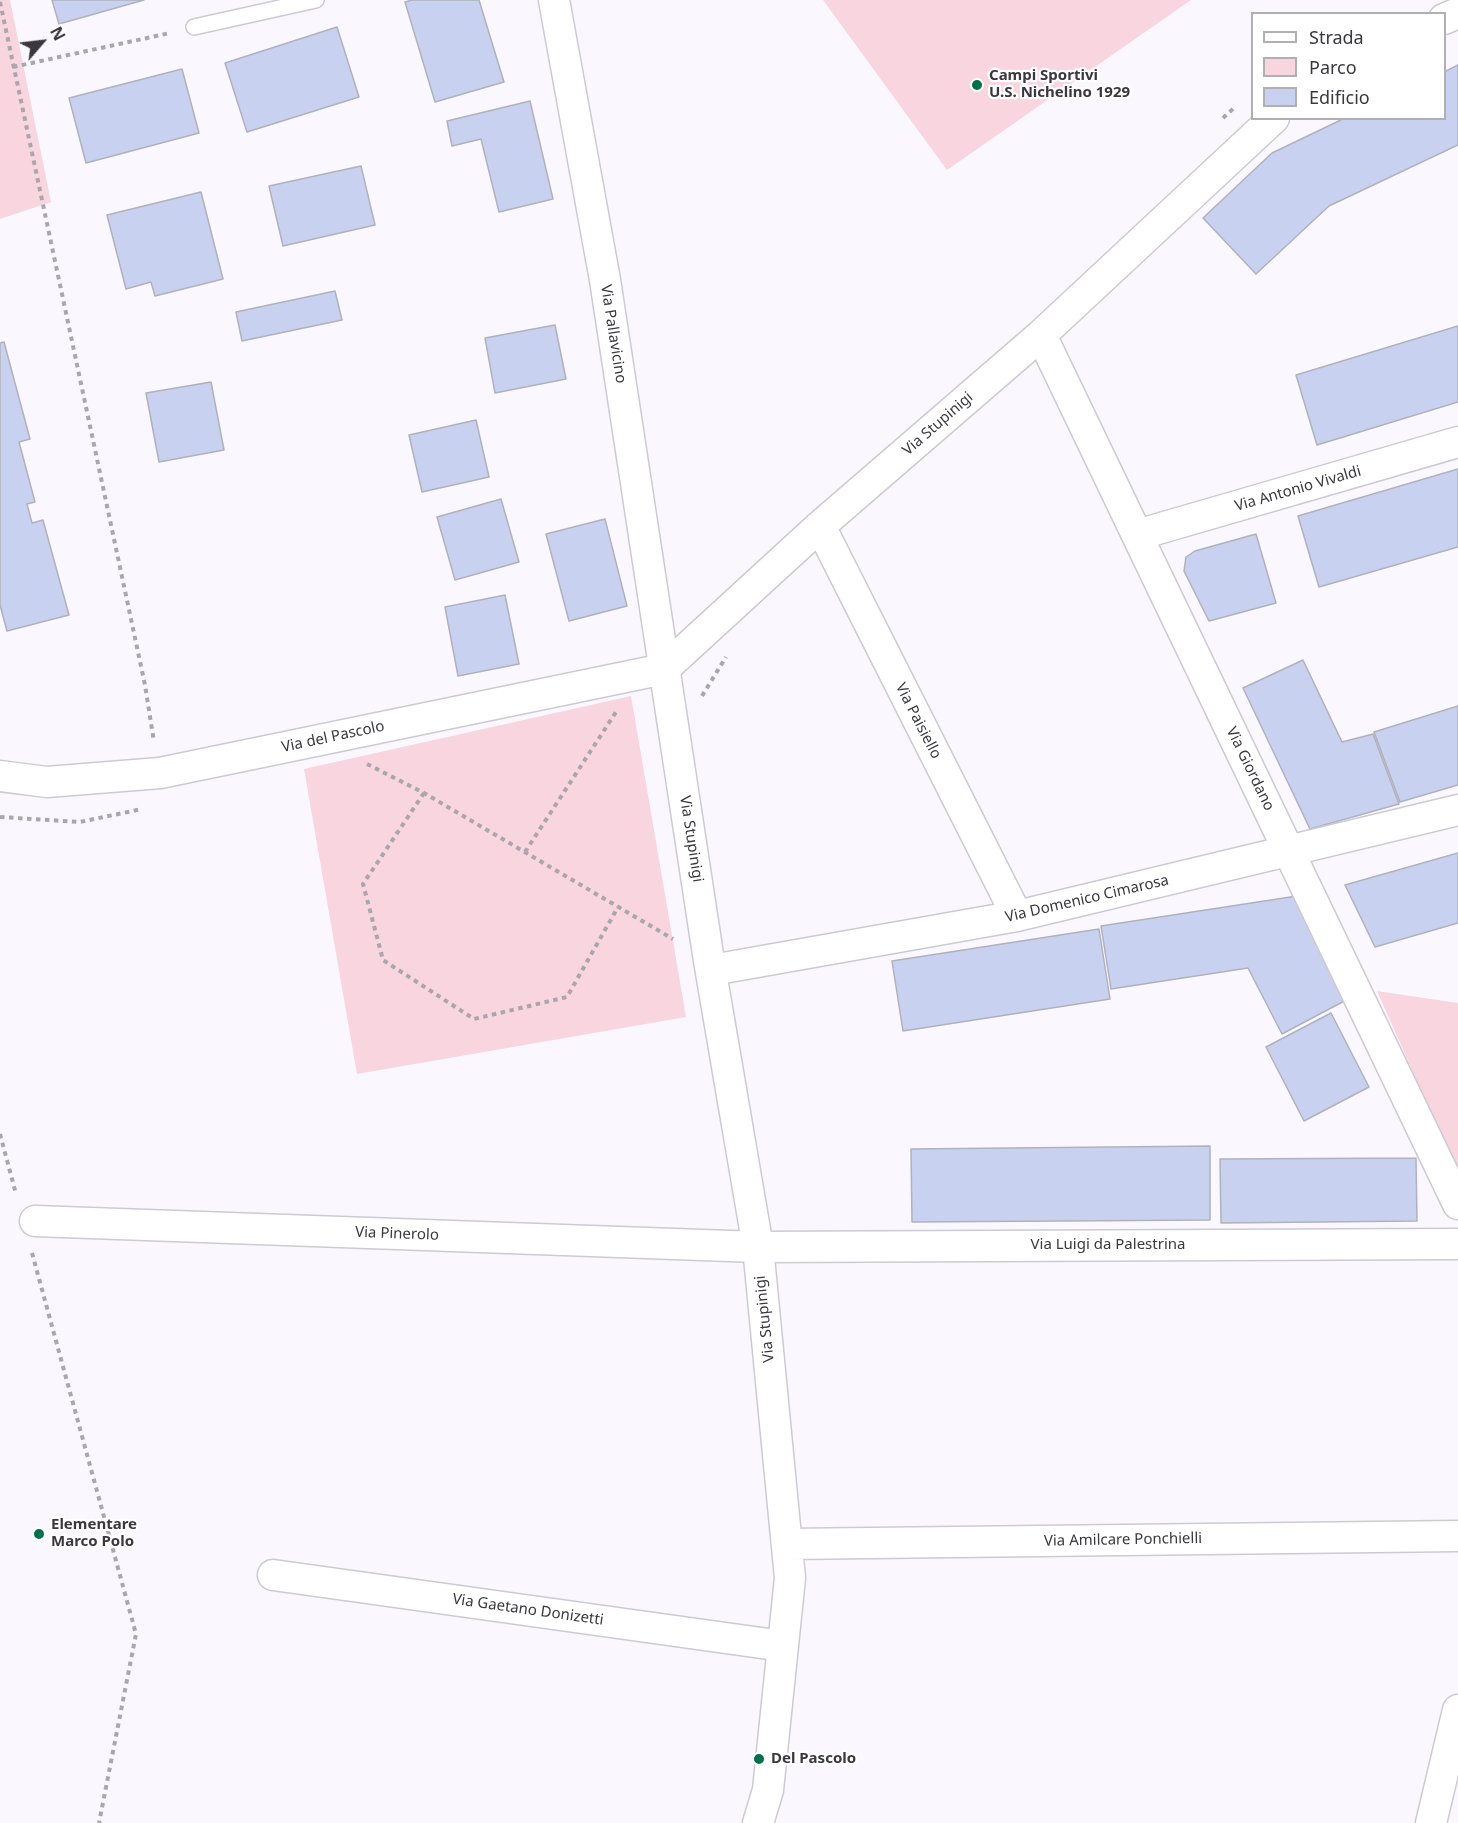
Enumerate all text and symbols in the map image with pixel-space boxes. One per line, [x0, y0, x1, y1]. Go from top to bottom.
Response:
north arrow [12, 12, 72, 72]
legend [1251, 12, 1446, 120]
text: N [45, 23, 71, 44]
text: Strada [1309, 25, 1364, 49]
text: Parco [1309, 55, 1357, 79]
place label: Campi Sportivi U.S. Nichelino 1929 [989, 67, 1130, 102]
marker: Campi Sportivi U.S. Nichelino 1929 [970, 78, 984, 92]
text: Edificio [1309, 85, 1370, 109]
street label: Via Pallavicino [596, 283, 630, 385]
street label: Via Stupinigi [899, 389, 977, 459]
street label: Via Antonio Vivaldi [1233, 462, 1363, 516]
street label: Via Paisiello [891, 680, 945, 762]
street label: Via del Pascolo [280, 717, 386, 757]
street label: Via Giordano [1222, 724, 1278, 814]
street label: Via Stupinigi [675, 794, 707, 884]
street label: Via Domenico Cimarosa [1003, 871, 1171, 927]
street label: Via Pinerolo [355, 1224, 439, 1244]
street label: Via Luigi da Palestrina [1031, 1236, 1185, 1254]
street label: Via Stupinigi [751, 1275, 779, 1363]
place label: Elementare Marco Polo [51, 1516, 137, 1551]
marker: Elementare Marco Polo [32, 1527, 46, 1541]
street label: Via Amilcare Ponchielli [1044, 1530, 1202, 1550]
street label: Via Gaetano Donizetti [451, 1590, 605, 1630]
place label: Del Pascolo [771, 1750, 856, 1768]
marker: Del Pascolo [752, 1752, 766, 1766]

